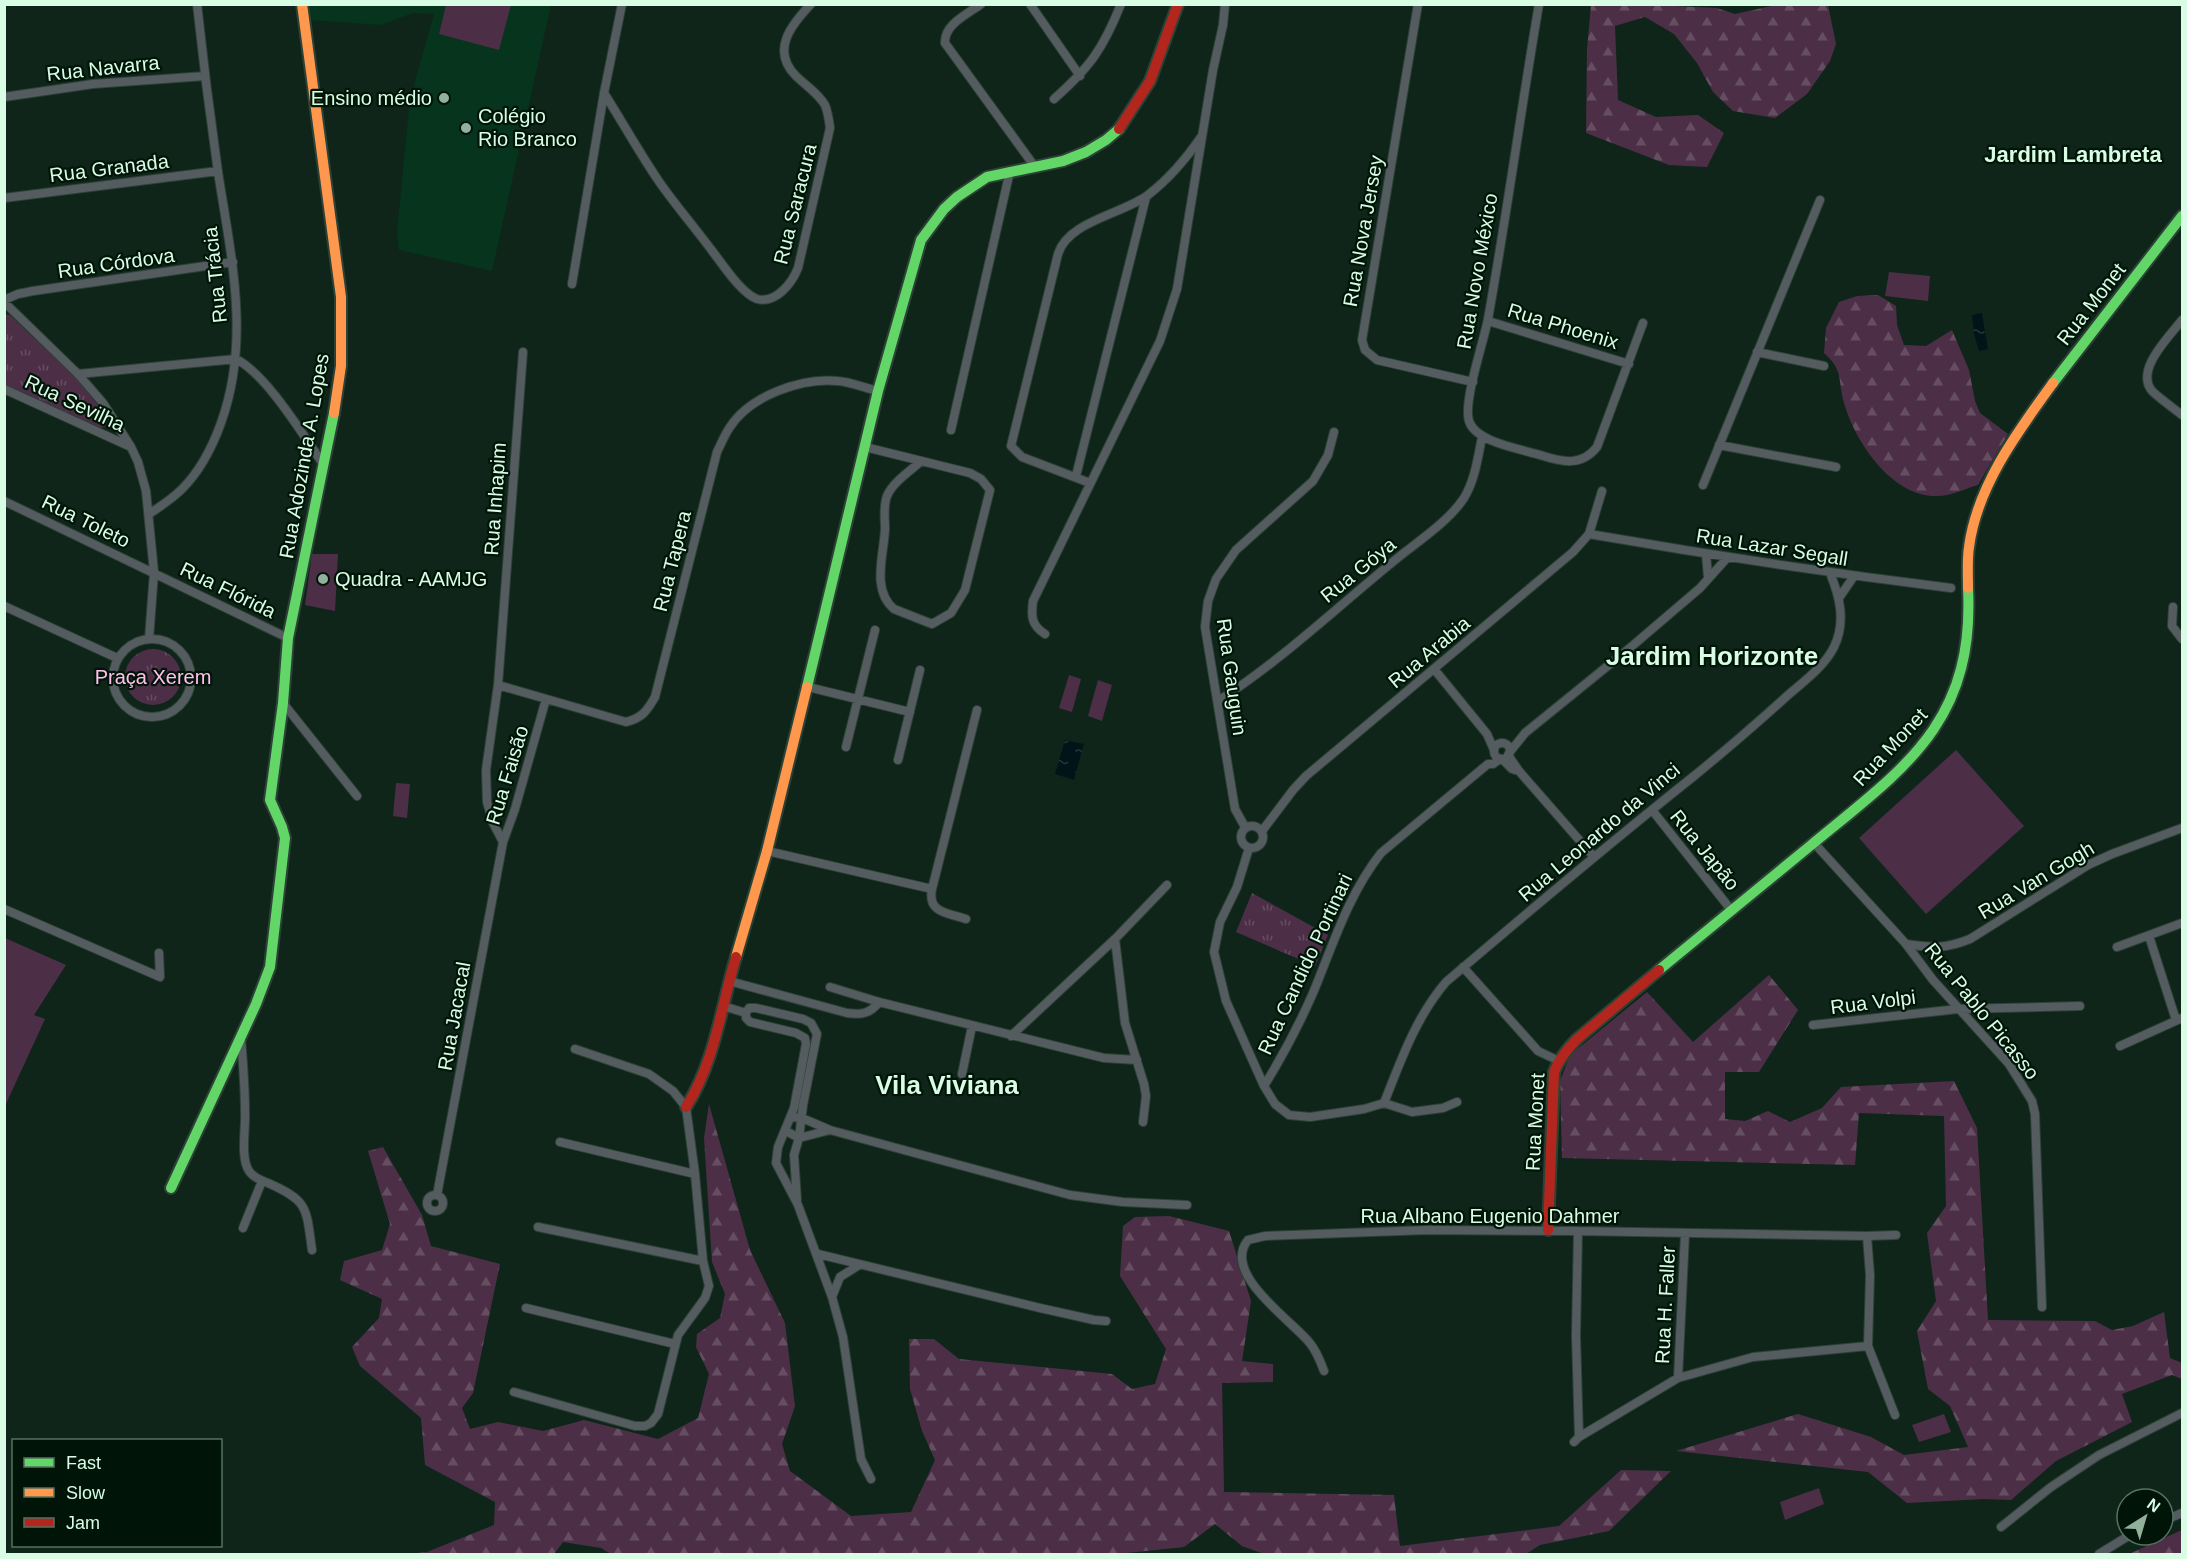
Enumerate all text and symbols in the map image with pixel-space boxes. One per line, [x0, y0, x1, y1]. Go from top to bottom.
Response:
street label: Rua Navarra [45, 51, 161, 85]
place label: Ensino médio [311, 87, 432, 109]
marker: Ensino médio [437, 91, 451, 105]
place label: Colégio Rio Branco [478, 105, 577, 150]
marker: Colégio Rio Branco [459, 121, 473, 135]
street label: Rua Saracura [769, 141, 821, 267]
district label: Jardim Lambreta [1984, 142, 2162, 167]
street label: Rua Granada [48, 150, 171, 186]
street label: Rua Nova Jersey [1339, 154, 1387, 308]
street label: Rua Novo México [1452, 191, 1502, 351]
street label: Rua Trácia [199, 225, 231, 324]
street label: Rua Córdova [56, 244, 177, 282]
street label: Rua Monet [2052, 258, 2130, 349]
street label: Rua Phoenix [1505, 299, 1621, 353]
street label: Rua Adozinda A. Lopes [275, 352, 333, 560]
street label: Rua Sevilha [21, 370, 129, 436]
street label: Rua Inhapim [480, 442, 510, 556]
street label: Rua Toleto [38, 490, 134, 552]
street label: Rua Tapera [649, 508, 695, 614]
street label: Rua Lazar Segall [1695, 524, 1849, 570]
street label: Rua Góya [1316, 533, 1401, 607]
street label: Rua Flórida [177, 557, 280, 623]
place label: Quadra - AAMJG [335, 568, 487, 590]
marker: Quadra - AAMJG [316, 572, 330, 586]
street label: Rua Arabia [1384, 611, 1475, 692]
street label: Rua Gauguin [1213, 617, 1251, 737]
district label: Jardim Horizonte [1606, 641, 1818, 671]
park label: Praça Xerem [95, 666, 211, 688]
street label: Rua Monet [1849, 703, 1932, 790]
street label: Rua Faisão [482, 723, 532, 827]
street label: Rua Leonardo da Vinci [1514, 758, 1684, 906]
street label: Rua Japão [1666, 805, 1744, 895]
street label: Rua Van Gogh [1974, 837, 2098, 923]
street label: Rua Candido Portinari [1253, 870, 1357, 1058]
street label: Rua Pablo Picasso [1920, 938, 2044, 1084]
street label: Rua Jacacal [434, 960, 474, 1072]
street label: Rua Volpi [1829, 986, 1917, 1018]
district label: Vila Viviana [875, 1070, 1019, 1100]
street label: Rua Monet [1521, 1072, 1549, 1171]
street label: Rua Albano Eugenio Dahmer [1360, 1205, 1620, 1227]
street label: Rua H. Faller [1651, 1245, 1679, 1364]
legend [12, 1439, 222, 1547]
text: Fast [66, 1453, 101, 1473]
text: Slow [66, 1483, 106, 1503]
north arrow [2115, 1487, 2175, 1547]
text: N [2144, 1495, 2163, 1516]
text: Jam [66, 1513, 100, 1533]

